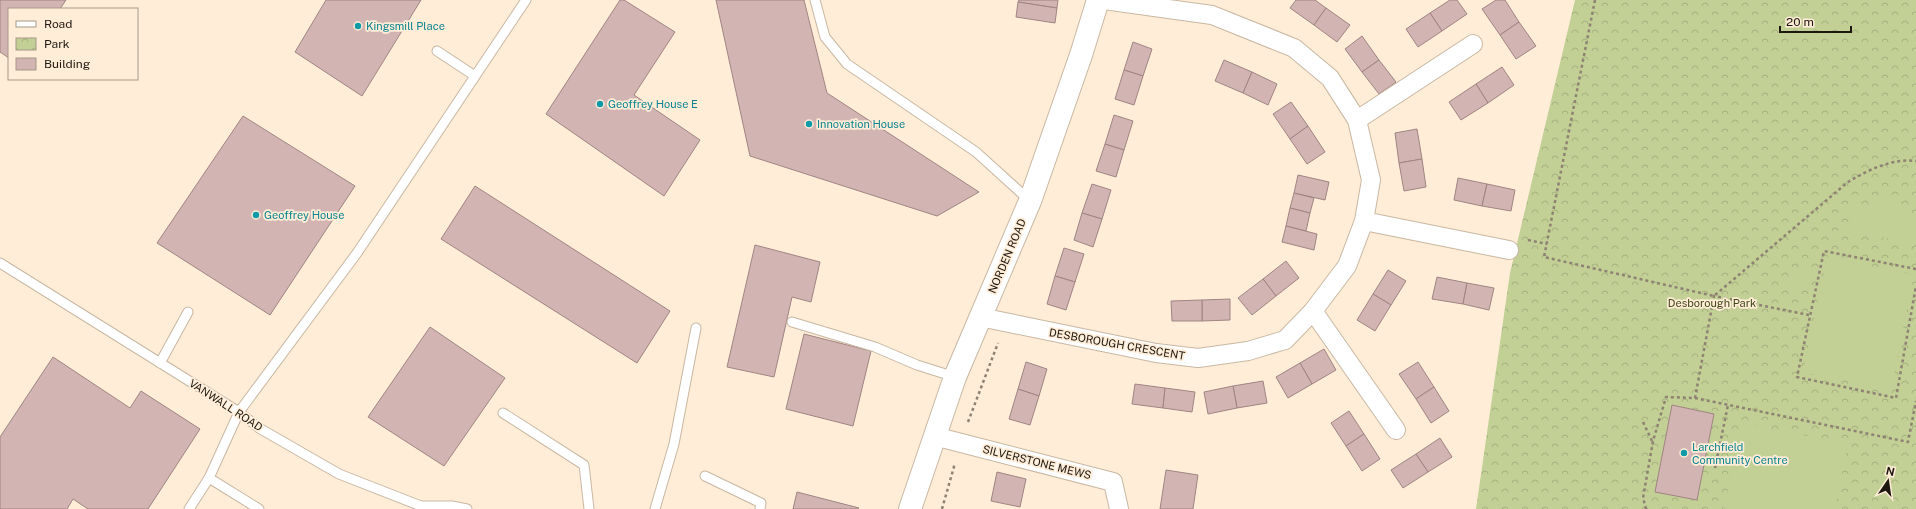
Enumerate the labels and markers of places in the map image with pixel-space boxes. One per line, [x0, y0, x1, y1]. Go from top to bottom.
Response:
place label: Kingsmill Place [366, 20, 445, 32]
marker: Kingsmill Place [353, 21, 363, 31]
place label: Geoffrey House E [608, 98, 698, 110]
marker: Geoffrey House E [595, 99, 605, 109]
place label: Innovation House [817, 118, 905, 130]
marker: Innovation House [804, 119, 814, 129]
place label: Geoffrey House [264, 209, 344, 221]
marker: Geoffrey House [251, 210, 261, 220]
place label: Larchfield Community Centre [1692, 441, 1788, 466]
marker: Larchfield Community Centre [1679, 448, 1689, 458]

